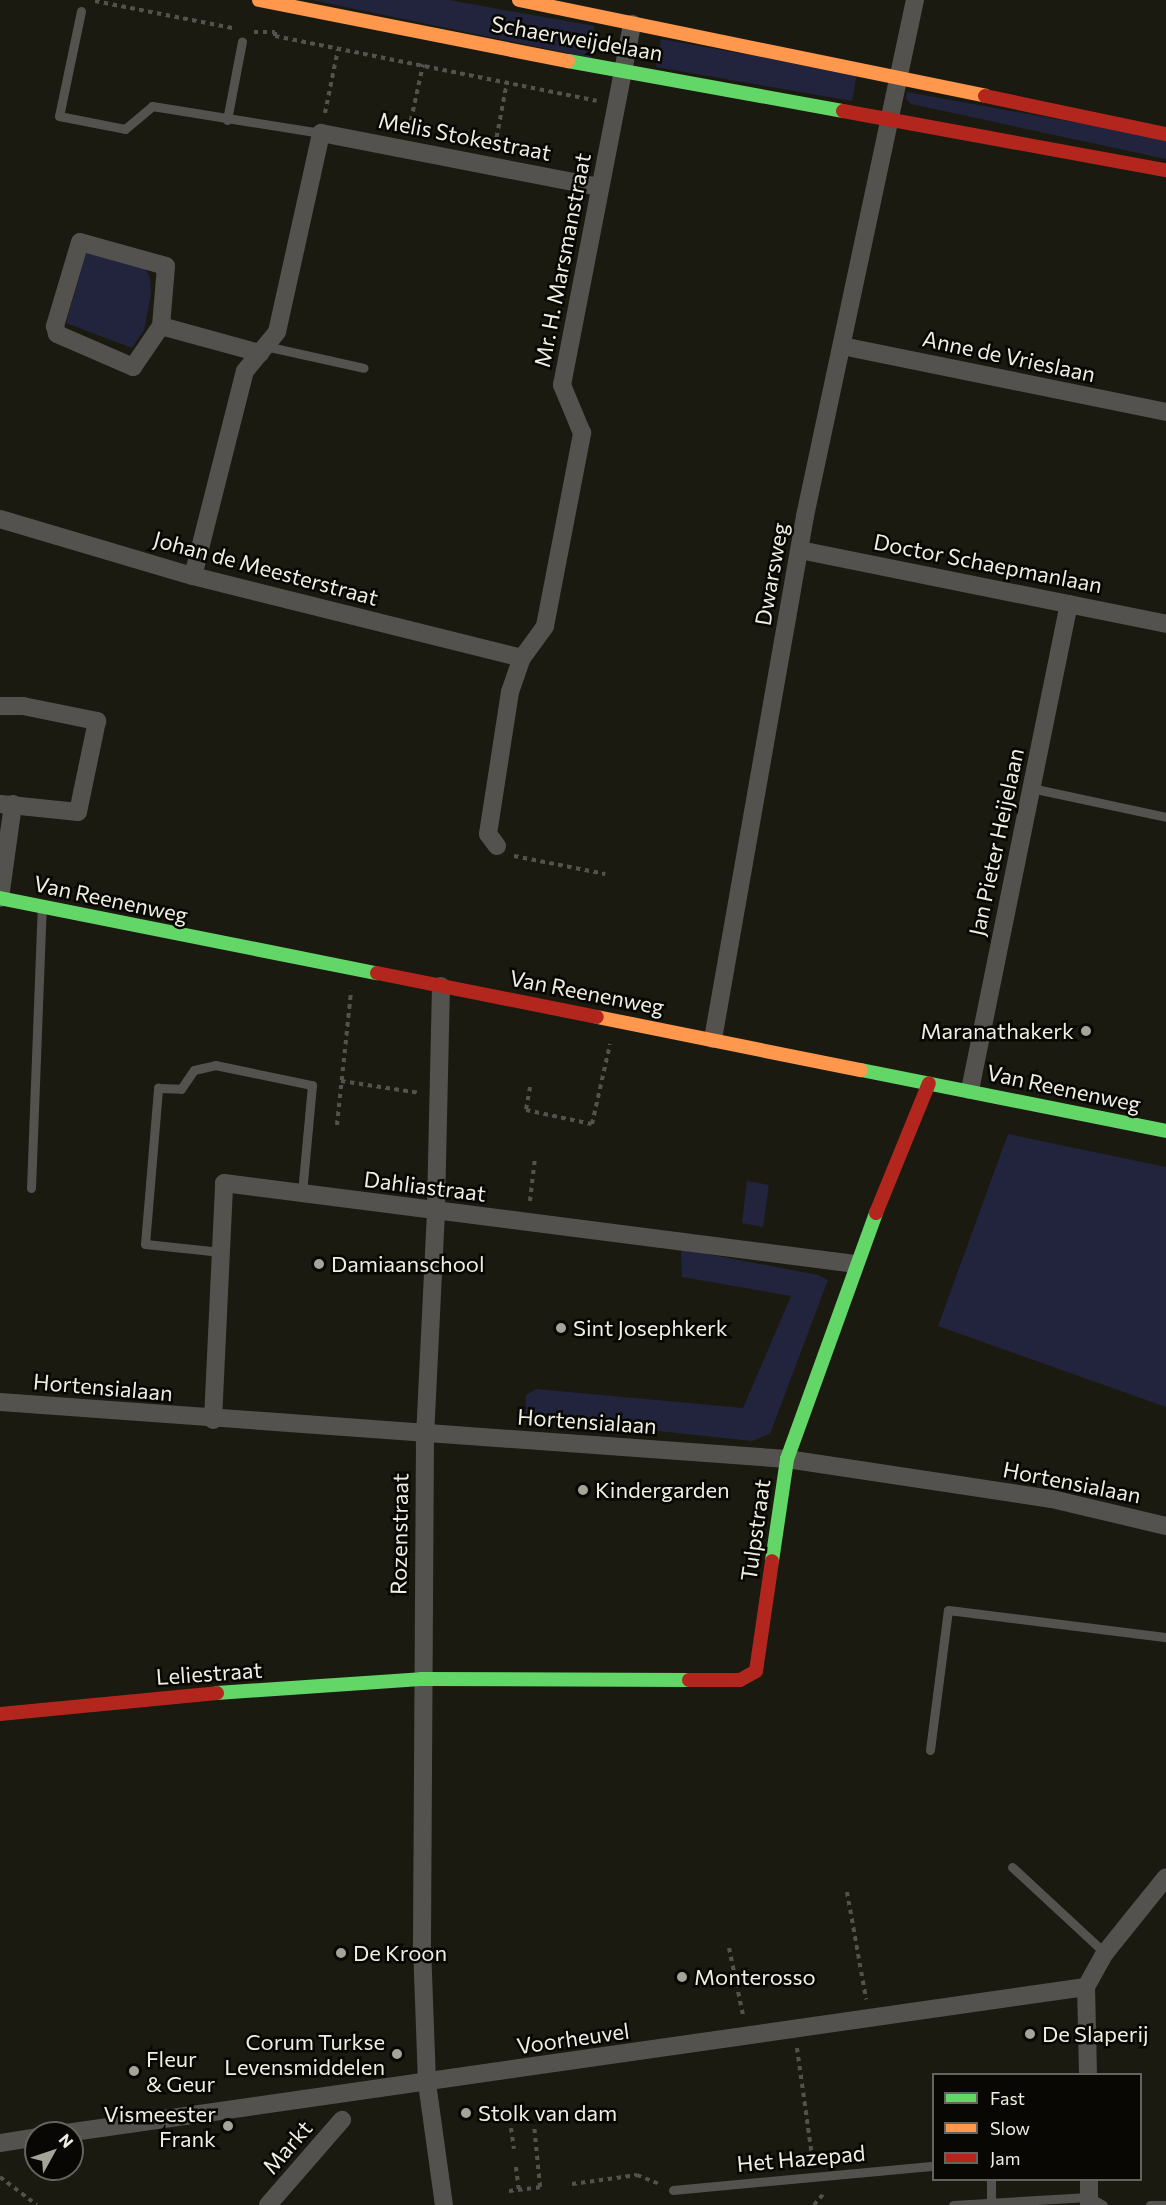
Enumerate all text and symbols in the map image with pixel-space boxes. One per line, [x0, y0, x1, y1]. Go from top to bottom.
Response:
street label: Schaerweijdelaan [489, 10, 665, 66]
street label: Melis Stokestraat [376, 106, 554, 166]
street label: Mr. H. Marsmanstraat [528, 151, 596, 369]
street label: Anne de Vrieslaan [920, 325, 1098, 387]
street label: Dwarsweg [749, 520, 793, 628]
street label: Johan de Meesterstraat [151, 525, 381, 611]
street label: Doctor Schaepmanlaan [871, 528, 1105, 598]
street label: Jan Pieter Heijelaan [963, 746, 1029, 938]
street label: Van Reenenweg [32, 870, 190, 928]
street label: Van Reenenweg [508, 964, 666, 1020]
place label: Maranathakerk [921, 1018, 1074, 1044]
marker: Maranathakerk [1079, 1024, 1093, 1038]
street label: Van Reenenweg [985, 1059, 1143, 1117]
street label: Dahliastraat [363, 1165, 487, 1207]
place label: Damiaanschool [331, 1251, 485, 1277]
marker: Damiaanschool [312, 1257, 326, 1271]
place label: Sint Josephkerk [573, 1315, 728, 1341]
marker: Sint Josephkerk [554, 1321, 568, 1335]
street label: Hortensialaan [32, 1368, 174, 1406]
street label: Hortensialaan [516, 1403, 658, 1439]
street label: Hortensialaan [1001, 1456, 1143, 1508]
street label: Rozenstraat [385, 1473, 413, 1595]
place label: Kindergarden [595, 1477, 730, 1503]
street label: Tulpstraat [735, 1477, 775, 1583]
marker: Kindergarden [576, 1483, 590, 1497]
street label: Leliestraat [155, 1656, 263, 1690]
place label: De Kroon [353, 1940, 447, 1966]
marker: De Kroon [334, 1946, 348, 1960]
place label: Monterosso [694, 1964, 816, 1990]
marker: Monterosso [675, 1970, 689, 1984]
street label: Voorheuvel [515, 2017, 631, 2059]
place label: De Slaperij [1042, 2021, 1149, 2047]
marker: De Slaperij [1023, 2027, 1037, 2041]
place label: Corum Turkse Levensmiddelen [224, 2028, 385, 2080]
place label: Fleur & Geur [146, 2045, 215, 2096]
marker: Corum Turkse Levensmiddelen [390, 2047, 404, 2061]
marker: Fleur & Geur [127, 2064, 141, 2078]
legend [932, 2073, 1142, 2181]
text: Fast [990, 2087, 1025, 2109]
place label: Vismeester Frank [104, 2100, 216, 2152]
place label: Stolk van dam [478, 2100, 617, 2126]
marker: Stolk van dam [459, 2106, 473, 2120]
street label: Markt [257, 2115, 317, 2179]
text: Slow [990, 2117, 1030, 2139]
marker: Vismeester Frank [221, 2119, 235, 2133]
north arrow [24, 2121, 84, 2181]
text: N [56, 2130, 78, 2151]
street label: Het Hazepad [736, 2139, 866, 2177]
text: Jam [990, 2147, 1020, 2169]

